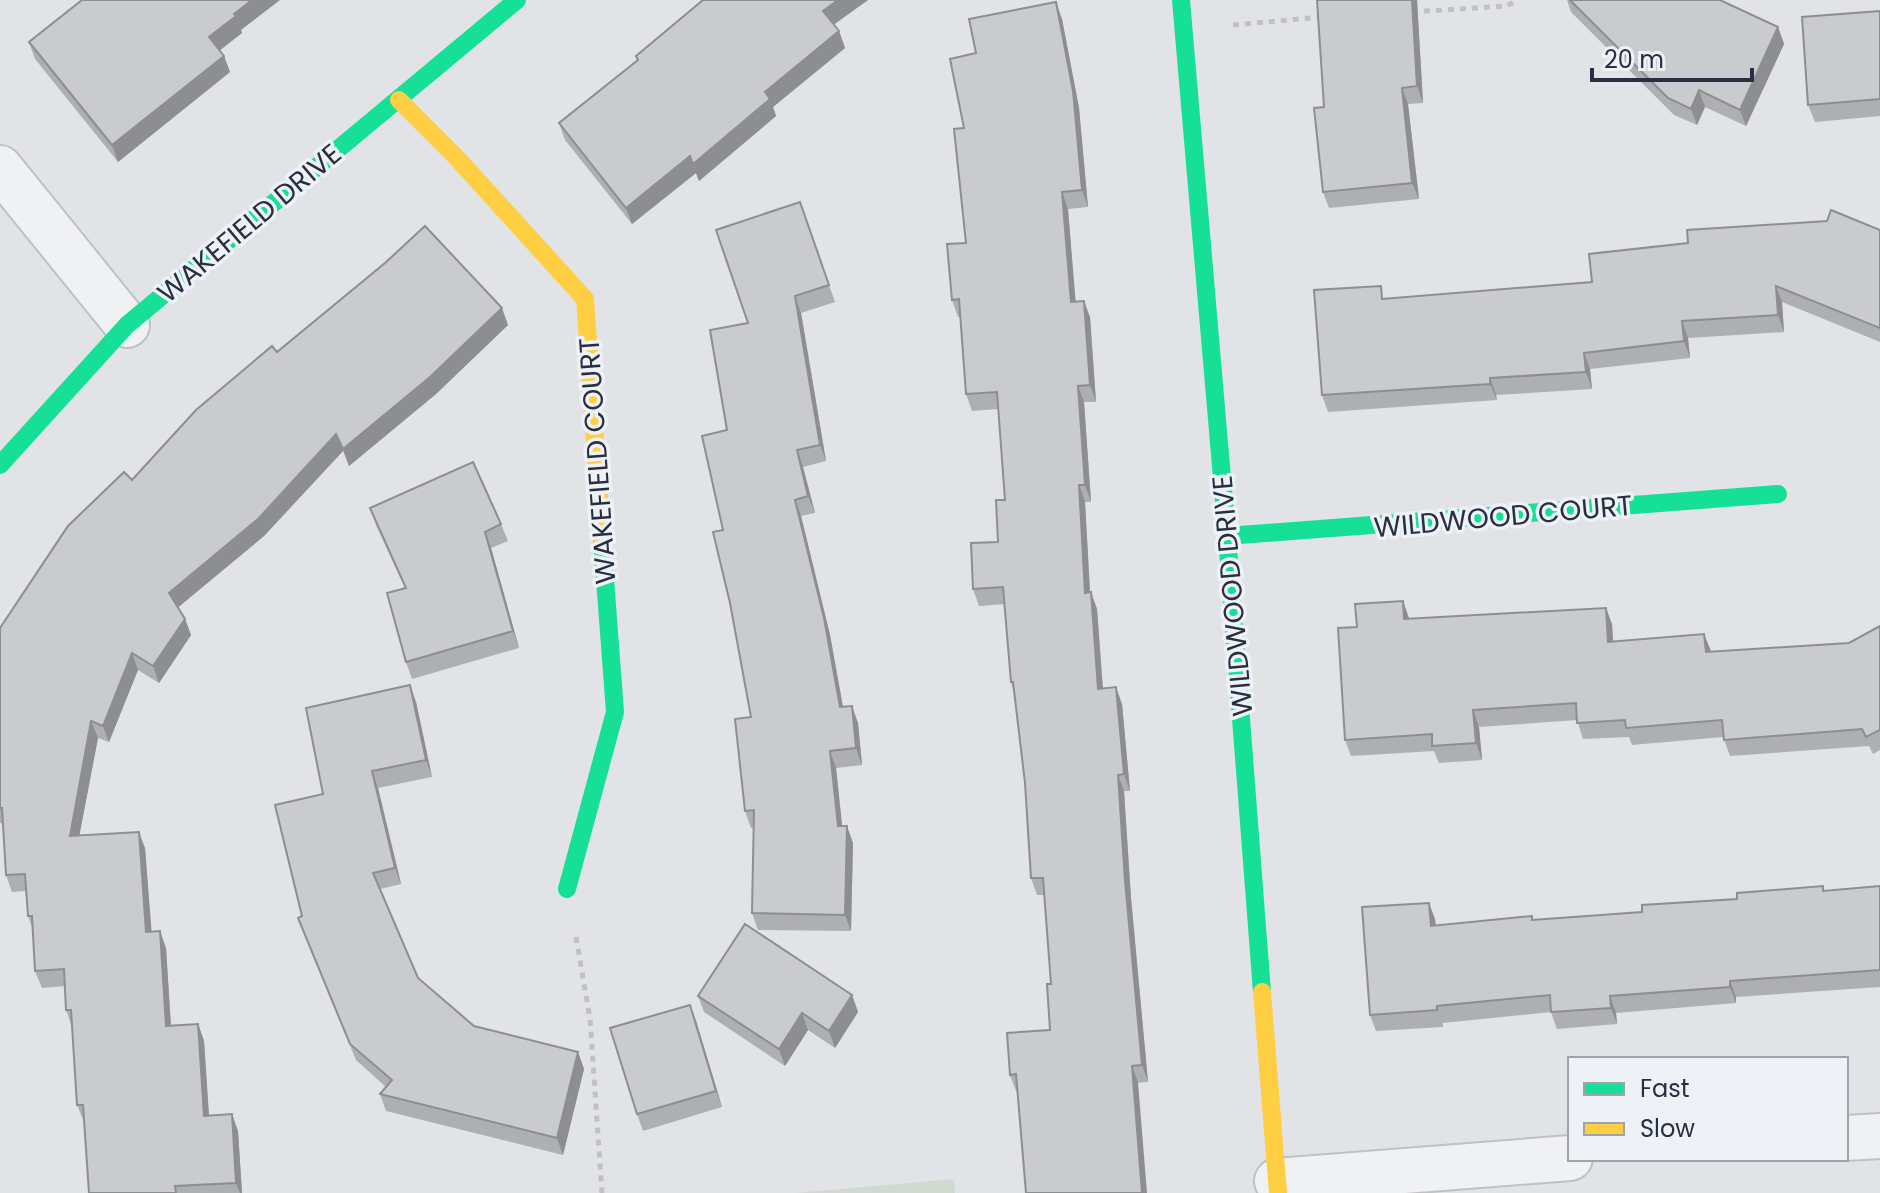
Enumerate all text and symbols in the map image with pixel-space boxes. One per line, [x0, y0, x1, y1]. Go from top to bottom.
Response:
scale bar [1592, 32, 1752, 82]
text: 20 m [1604, 43, 1664, 76]
street label: WAKEFIELD DRIVE [149, 135, 350, 312]
street label: WAKEFIELD COURT [569, 337, 626, 585]
street label: WILDWOOD DRIVE [1203, 474, 1262, 718]
street label: WILDWOOD COURT [1372, 486, 1634, 547]
legend [1568, 1057, 1848, 1161]
text: Fast [1640, 1072, 1690, 1105]
text: Slow [1640, 1112, 1695, 1145]

